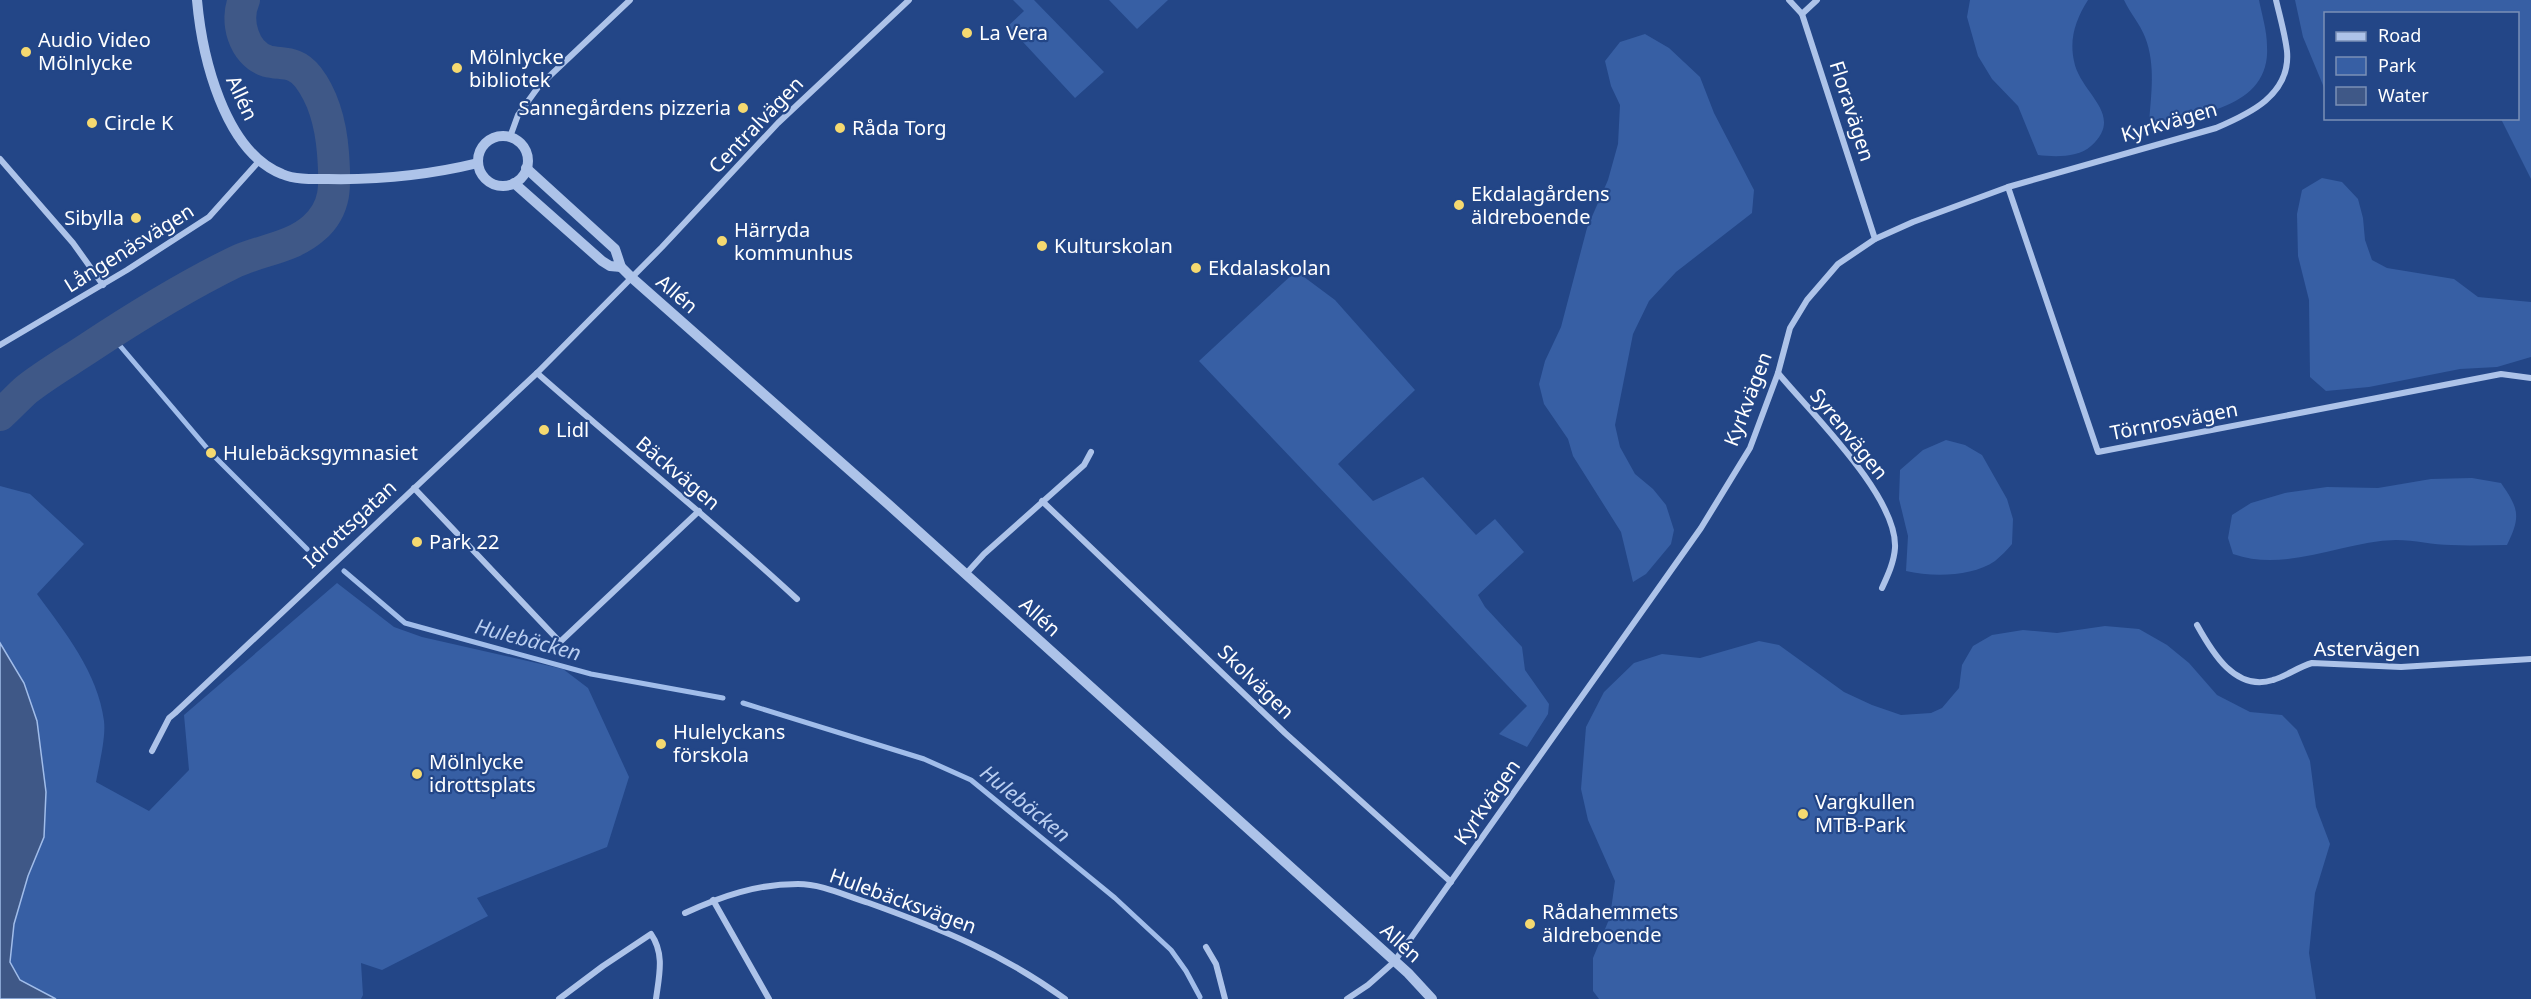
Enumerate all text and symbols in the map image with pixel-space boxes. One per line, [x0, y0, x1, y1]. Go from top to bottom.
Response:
legend [2324, 12, 2519, 120]
place label: La Vera [979, 19, 1048, 46]
text: Road [2378, 23, 2421, 47]
place label: Audio Video Mölnlycke [38, 26, 151, 76]
marker: La Vera [960, 26, 974, 40]
place label: Mölnlycke bibliotek [469, 43, 564, 93]
marker: Audio Video Mölnlycke [19, 45, 33, 59]
text: Park [2378, 53, 2416, 77]
street label: Floravägen [1824, 57, 1881, 164]
marker: Mölnlycke bibliotek [450, 61, 464, 75]
street label: Centralvägen [702, 70, 809, 179]
street label: Allén [220, 71, 265, 125]
text: Water [2378, 83, 2429, 107]
place label: Sannegårdens pizzeria [519, 94, 731, 121]
street label: Kyrkvägen [2118, 95, 2220, 148]
marker: Sannegårdens pizzeria [736, 101, 750, 115]
place label: Circle K [104, 109, 174, 136]
place label: Råda Torg [852, 114, 947, 141]
marker: Circle K [85, 116, 99, 130]
marker: Råda Torg [833, 121, 847, 135]
place label: Ekdalagårdens äldreboende [1471, 180, 1610, 230]
street label: Långenäsvägen [59, 197, 199, 298]
marker: Ekdalagårdens äldreboende [1452, 198, 1466, 212]
place label: Sibylla [64, 204, 124, 231]
marker: Sibylla [129, 211, 143, 225]
place label: Härryda kommunhus [734, 216, 853, 266]
place label: Kulturskolan [1054, 232, 1173, 259]
marker: Härryda kommunhus [715, 234, 729, 248]
marker: Kulturskolan [1035, 239, 1049, 253]
place label: Ekdalaskolan [1208, 254, 1331, 281]
marker: Ekdalaskolan [1189, 261, 1203, 275]
street label: Allén [651, 268, 704, 319]
street label: Kyrkvägen [1717, 348, 1778, 450]
street label: Syrenvägen [1804, 382, 1894, 485]
street label: Törnrosvägen [2108, 395, 2240, 446]
place label: Lidl [556, 416, 589, 443]
marker: Lidl [537, 423, 551, 437]
street label: Bäckvägen [631, 430, 726, 516]
place label: Hulebäcksgymnasiet [223, 439, 418, 466]
marker: Hulebäcksgymnasiet [204, 446, 218, 460]
street label: Idrottsgatan [298, 474, 402, 574]
place label: Park 22 [429, 528, 499, 555]
marker: Park 22 [410, 535, 424, 549]
street label: Allén [1014, 591, 1067, 642]
water label: Hulebäcken [472, 611, 584, 667]
street label: Astervägen [2314, 635, 2420, 662]
street label: Skolvägen [1212, 638, 1300, 725]
place label: Hulelyckans förskola [673, 718, 785, 768]
marker: Hulelyckans förskola [654, 737, 668, 751]
place label: Mölnlycke idrottsplats [429, 748, 536, 798]
street label: Kyrkvägen [1447, 753, 1526, 850]
water label: Hulebäcken [975, 758, 1077, 848]
marker: Mölnlycke idrottsplats [410, 767, 424, 781]
place label: Vargkullen MTB-Park [1815, 788, 1915, 838]
marker: Vargkullen MTB-Park [1796, 807, 1810, 821]
street label: Hulebäcksvägen [826, 861, 980, 940]
place label: Rådahemmets äldreboende [1542, 898, 1678, 948]
street label: Allén [1375, 917, 1428, 968]
marker: Rådahemmets äldreboende [1523, 917, 1537, 931]

